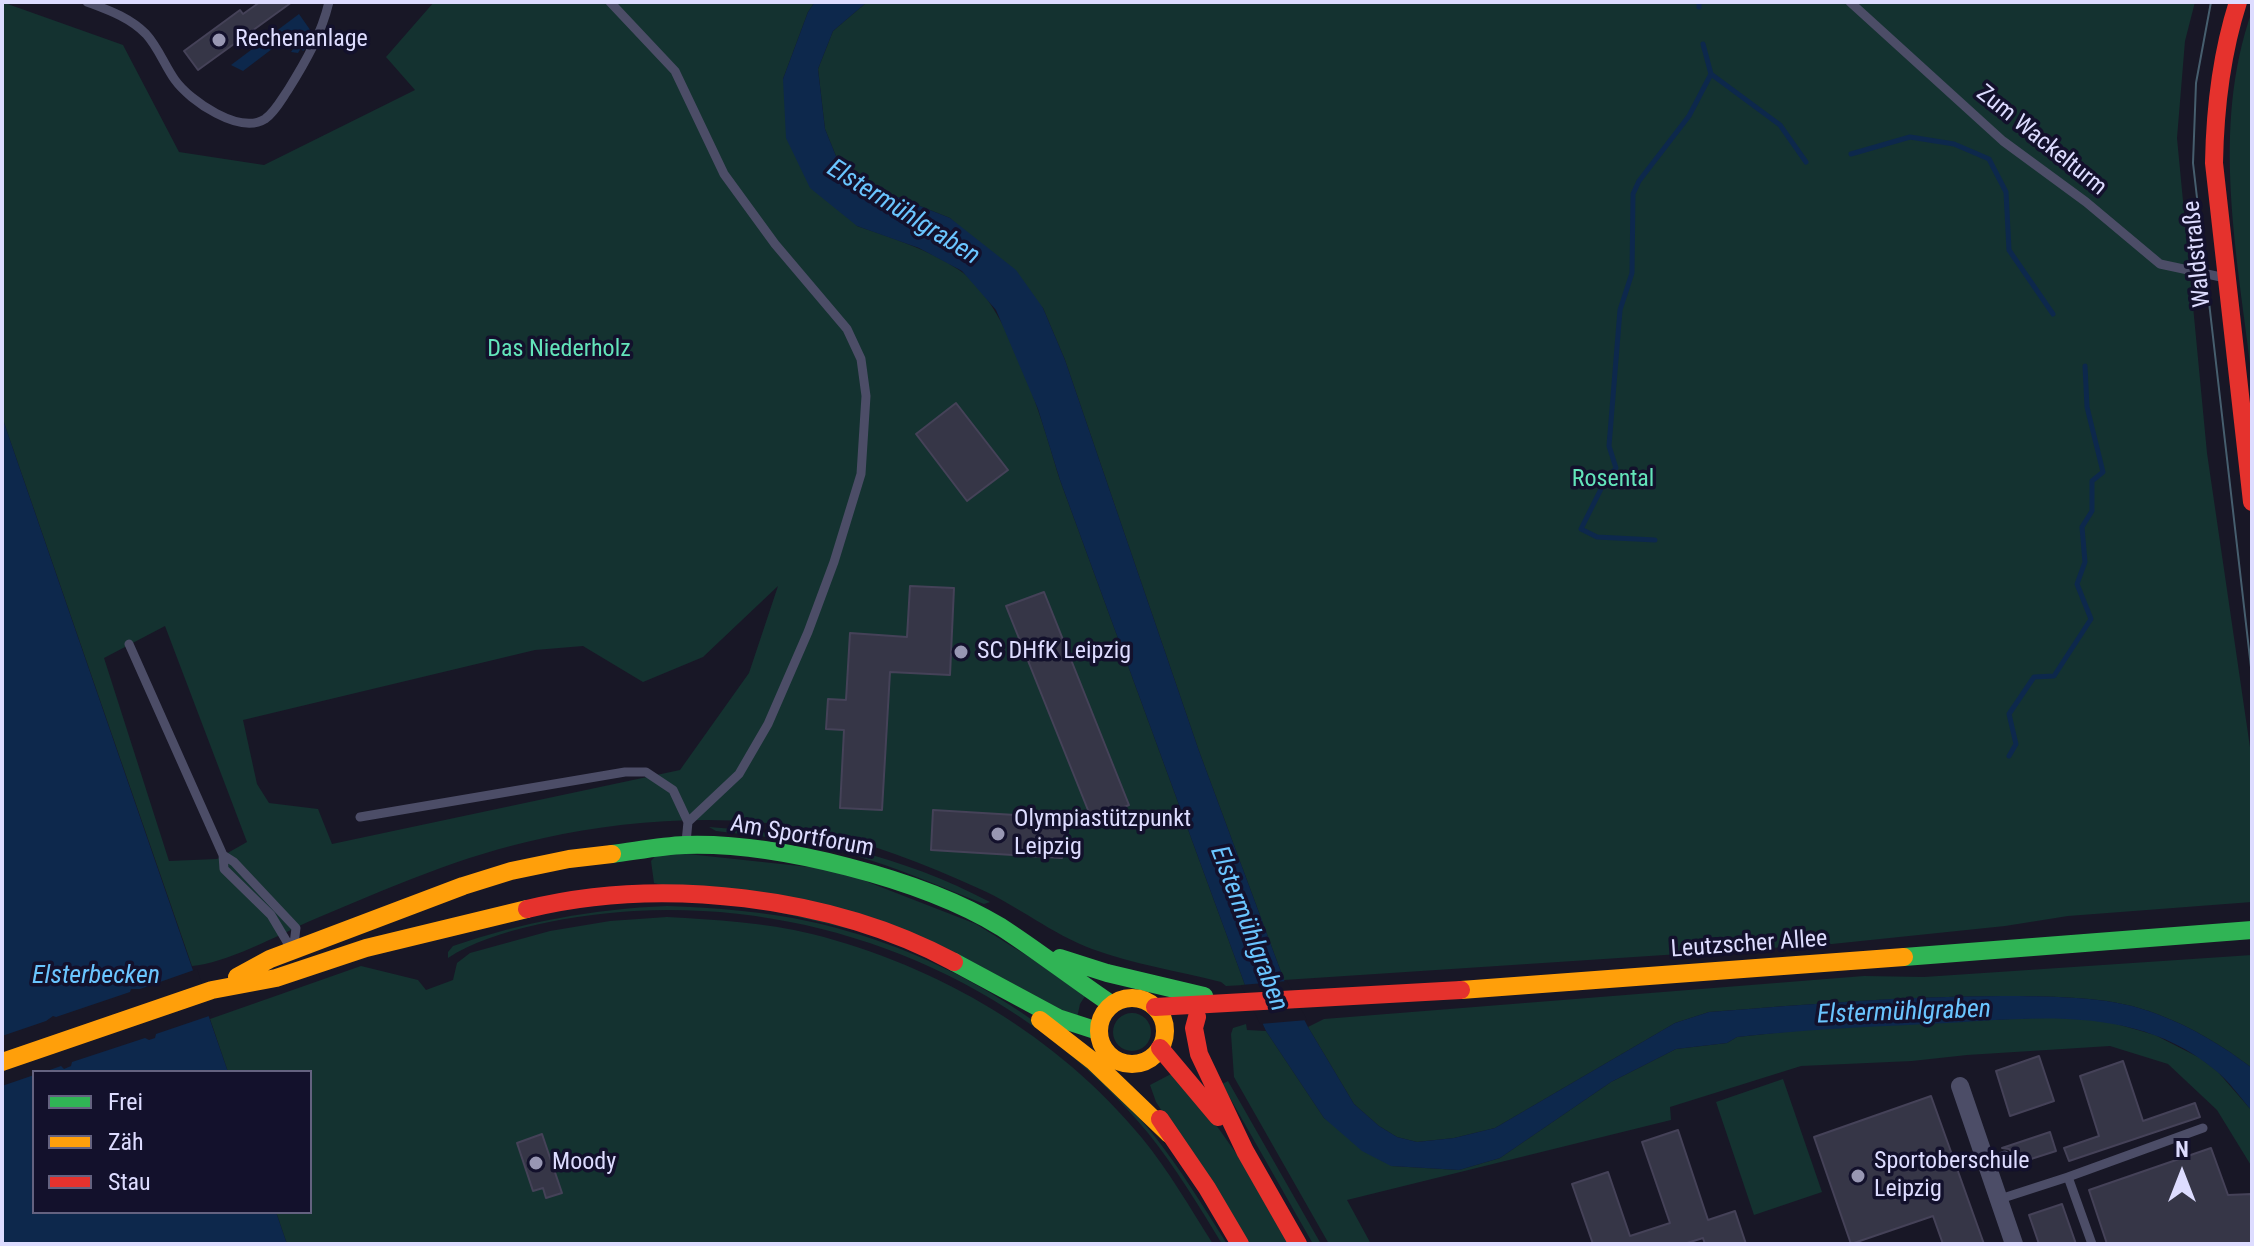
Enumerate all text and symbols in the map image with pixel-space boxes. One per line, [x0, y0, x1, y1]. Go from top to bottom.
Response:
place label: Rechenanlage [235, 26, 368, 54]
marker: Rechenanlage [210, 31, 228, 49]
street label: Zum Wackelturm [1970, 80, 2112, 202]
water label: Elstermühlgraben [821, 154, 985, 272]
street label: Waldstraße [2178, 199, 2218, 309]
park label: Das Niederholz [487, 336, 631, 364]
park label: Rosental [1572, 466, 1654, 494]
place label: SC DHfK Leipzig [977, 638, 1131, 666]
marker: SC DHfK Leipzig [952, 643, 970, 661]
place label: Olympiastützpunkt Leipzig [1014, 806, 1191, 862]
street label: Am Sportforum [728, 810, 876, 864]
marker: Olympiastützpunkt Leipzig [989, 825, 1007, 843]
water label: Elstermühlgraben [1202, 842, 1294, 1016]
street label: Leutzscher Allee [1670, 925, 1828, 965]
water label: Elsterbecken [32, 960, 160, 992]
water label: Elstermühlgraben [1816, 994, 1992, 1032]
legend [32, 1070, 312, 1214]
text: Frei [108, 1088, 143, 1116]
text: Zäh [108, 1128, 144, 1156]
north arrow [2142, 1134, 2222, 1214]
text: N [2175, 1137, 2189, 1162]
place label: Sportoberschule Leipzig [1874, 1148, 2030, 1204]
place label: Moody [552, 1149, 616, 1177]
marker: Moody [527, 1154, 545, 1172]
marker: Sportoberschule Leipzig [1849, 1167, 1867, 1185]
text: Stau [108, 1168, 151, 1196]

